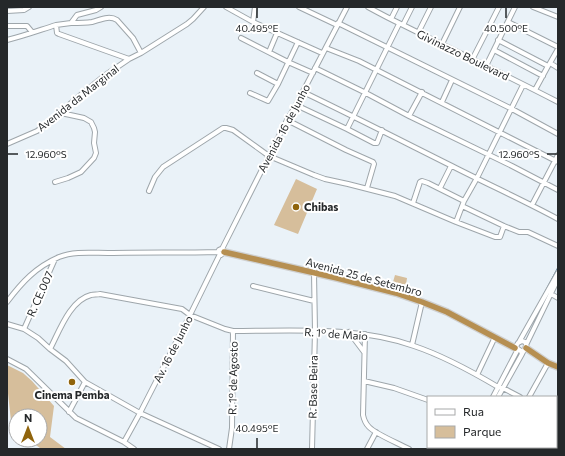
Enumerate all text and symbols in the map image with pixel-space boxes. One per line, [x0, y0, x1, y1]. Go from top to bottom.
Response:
text: 40.495°E [235, 22, 279, 34]
text: 40.500°E [484, 22, 528, 34]
street label: Givinazzo Boulevard [415, 27, 512, 83]
street label: Avenida da Marginal [34, 62, 121, 134]
street label: Avenida 16 de Junho [255, 81, 313, 175]
text: 12.960°S [25, 148, 67, 160]
text: 12.960°S [498, 148, 540, 160]
place label: Chibas [304, 200, 338, 213]
marker: Chibas [291, 202, 301, 212]
street label: Avenida 25 de Setembro [305, 255, 424, 298]
street label: R. CE.007 [24, 269, 55, 319]
street label: Av. 16 de Junho [150, 313, 196, 385]
street label: R. 1º de Maio [304, 325, 369, 342]
street label: R. 1º de Agosto [225, 341, 240, 415]
street label: R. Base Beira [305, 355, 320, 419]
marker: Cinema Pemba [67, 377, 77, 387]
place label: Cinema Pemba [35, 388, 110, 401]
legend [427, 396, 557, 448]
text: Rua [463, 404, 484, 418]
north arrow [8, 408, 48, 448]
text: N [24, 411, 32, 424]
text: 40.495°E [235, 422, 279, 434]
text: Parque [463, 424, 501, 438]

